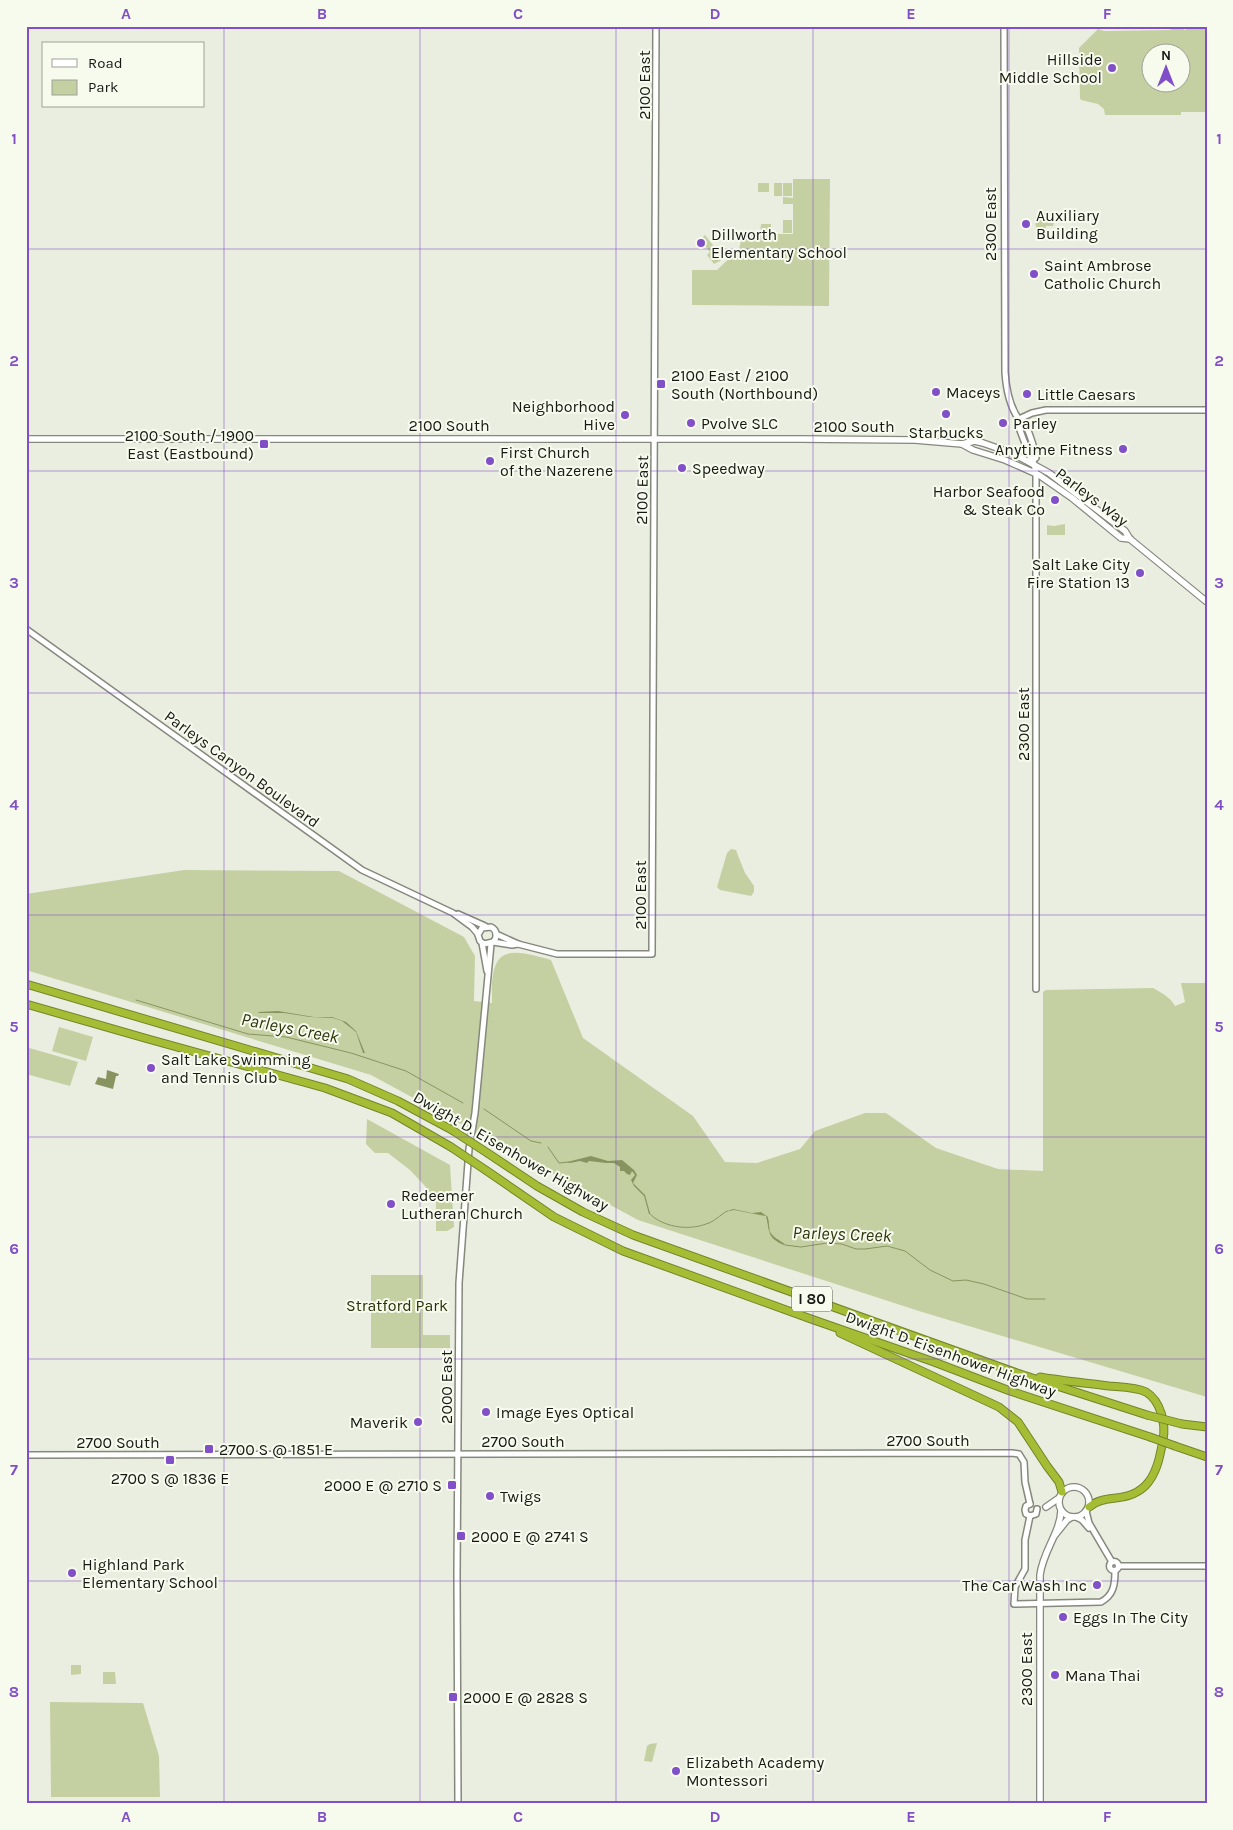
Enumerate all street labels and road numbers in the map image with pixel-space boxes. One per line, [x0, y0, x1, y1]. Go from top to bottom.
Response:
street label: 2100 East [635, 50, 654, 120]
street label: 2300 East [981, 187, 1000, 261]
street label: 2100 South [408, 416, 490, 435]
street label: 2100 South [813, 417, 895, 436]
street label: 2100 East [632, 455, 652, 525]
street label: Parleys Way [1052, 464, 1132, 531]
street label: 2300 East [1014, 687, 1033, 761]
street label: Parleys Canyon Boulevard [161, 706, 323, 832]
street label: 2100 East [631, 860, 650, 930]
street label: Dwight D. Eisenhower Highway [410, 1087, 613, 1215]
road number: I 80 [792, 1286, 832, 1312]
street label: Dwight D. Eisenhower Highway [843, 1307, 1059, 1401]
street label: 2000 East [437, 1350, 456, 1424]
street label: 2700 South [886, 1431, 970, 1450]
street label: 2700 South [481, 1432, 565, 1451]
street label: 2700 South [76, 1433, 160, 1452]
street label: 2300 East [1017, 1632, 1036, 1706]

